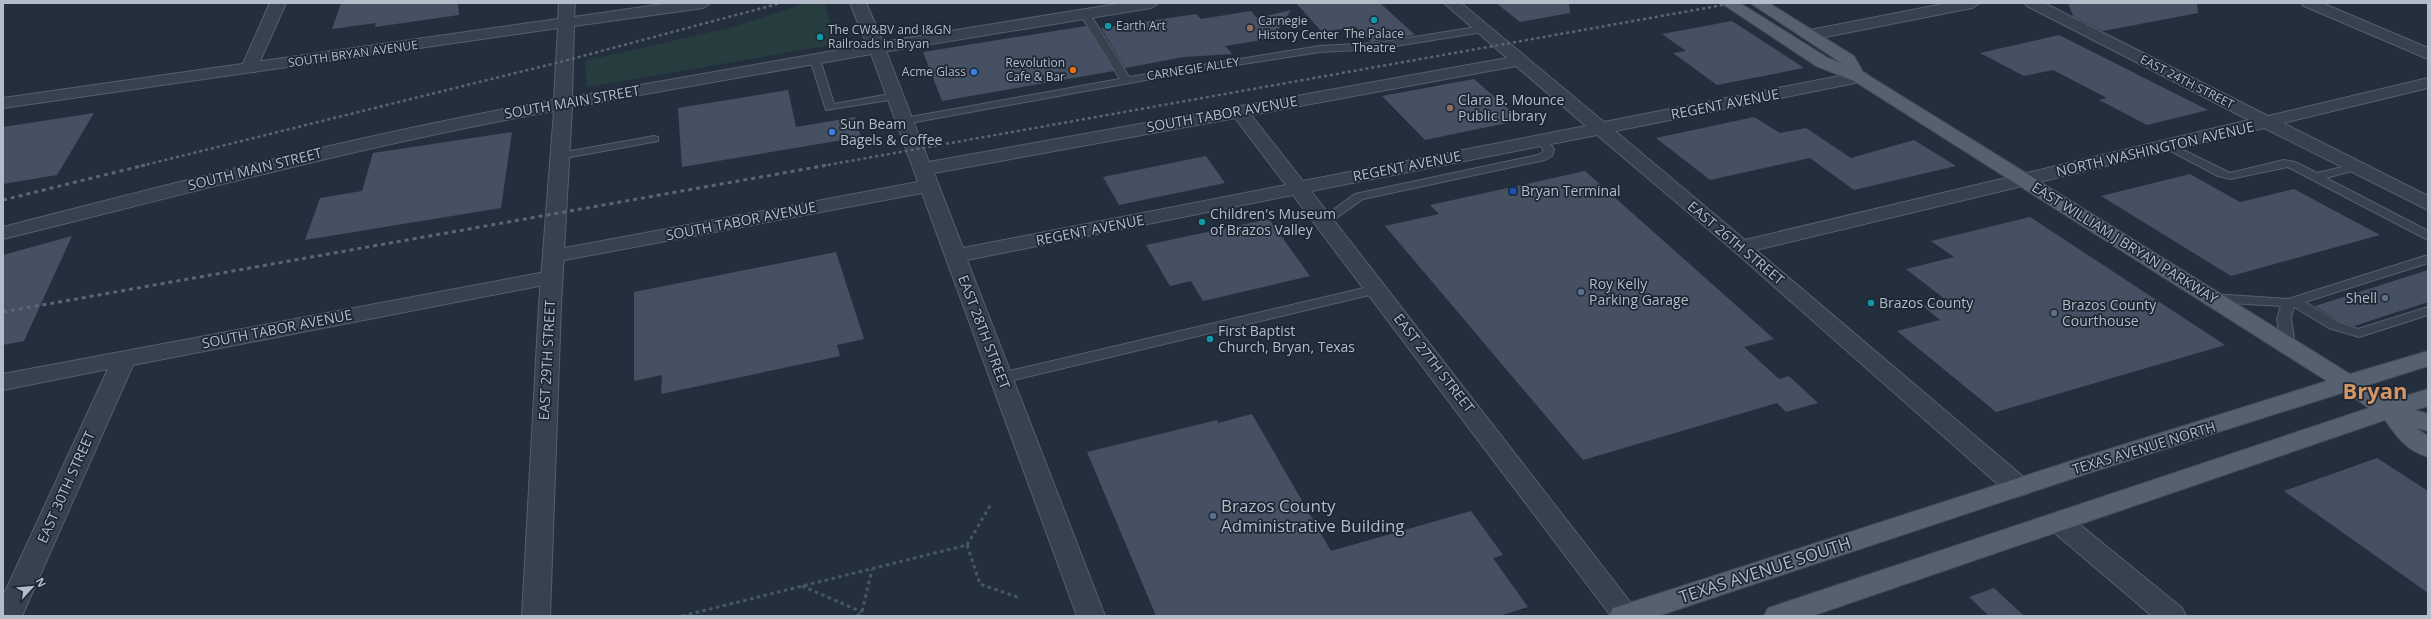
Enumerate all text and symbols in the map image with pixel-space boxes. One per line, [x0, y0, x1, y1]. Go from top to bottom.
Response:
place label: Carnegie History Center [1258, 12, 1339, 43]
marker: The Palace Theatre [1369, 15, 1379, 25]
place label: Earth Art [1116, 17, 1166, 34]
place label: The CW&BV and I&GN Railroads in Bryan [828, 21, 952, 52]
marker: Earth Art [1103, 21, 1113, 31]
marker: Carnegie History Center [1245, 23, 1255, 33]
place label: The Palace Theatre [1344, 25, 1404, 56]
marker: The CW&BV and I&GN Railroads in Bryan [815, 32, 825, 42]
street label: SOUTH BRYAN AVENUE [287, 36, 419, 71]
street label: EAST 24TH STREET [2137, 51, 2237, 113]
street label: CARNEGIE ALLEY [1145, 53, 1241, 84]
place label: Revolution Cafe & Bar [1005, 54, 1065, 85]
place label: Acme Glass [902, 63, 966, 80]
marker: Revolution Cafe & Bar [1068, 65, 1078, 75]
marker: Acme Glass [969, 67, 979, 77]
street label: SOUTH MAIN STREET [503, 80, 641, 123]
street label: REGENT AVENUE [1669, 84, 1781, 123]
place label: Clara B. Mounce Public Library [1458, 90, 1565, 125]
street label: SOUTH TABOR AVENUE [1145, 91, 1299, 136]
marker: Clara B. Mounce Public Library [1445, 103, 1455, 113]
place label: Sun Beam Bagels & Coffee [840, 114, 942, 149]
street label: NORTH WASHINGTON AVENUE [2054, 116, 2256, 181]
marker: Sun Beam Bagels & Coffee [827, 127, 837, 137]
street label: SOUTH MAIN STREET [186, 143, 324, 194]
street label: REGENT AVENUE [1351, 146, 1463, 185]
street label: EAST WILLIAM J BRYAN PARKWAY [2029, 177, 2222, 308]
place label: Bryan Terminal [1521, 181, 1620, 200]
marker: Bryan Terminal [1508, 186, 1518, 196]
street label: SOUTH TABOR AVENUE [664, 197, 818, 244]
street label: EAST 26TH STREET [1684, 197, 1789, 289]
place label: Children's Museum of Brazos Valley [1210, 204, 1336, 239]
street label: REGENT AVENUE [1034, 210, 1146, 249]
marker: Children's Museum of Brazos Valley [1197, 217, 1207, 227]
street label: EAST 28TH STREET [954, 272, 1015, 392]
place label: Roy Kelly Parking Garage [1589, 274, 1689, 309]
marker: Roy Kelly Parking Garage [1576, 287, 1586, 297]
place label: Shell [2346, 288, 2377, 307]
place label: Brazos County [1879, 293, 1974, 312]
marker: Shell [2380, 293, 2390, 303]
place label: Brazos County Courthouse [2062, 295, 2157, 330]
marker: Brazos County [1866, 298, 1876, 308]
street label: EAST 29TH STREET [534, 299, 559, 421]
street label: SOUTH TABOR AVENUE [200, 305, 354, 352]
marker: Brazos County Courthouse [2049, 308, 2059, 318]
street label: EAST 27TH STREET [1390, 309, 1479, 416]
place label: First Baptist Church, Bryan, Texas [1218, 321, 1355, 356]
marker: First Baptist Church, Bryan, Texas [1205, 334, 1215, 344]
district label: Bryan [2342, 375, 2408, 405]
street label: TEXAS AVENUE NORTH [2070, 417, 2218, 478]
street label: EAST 30TH STREET [32, 428, 99, 546]
place label: Brazos County Administrative Building [1221, 494, 1405, 537]
marker: Brazos County Administrative Building [1208, 511, 1218, 521]
street label: TEXAS AVENUE SOUTH [1676, 531, 1854, 608]
north arrow [12, 567, 52, 607]
text: N [33, 575, 50, 590]

